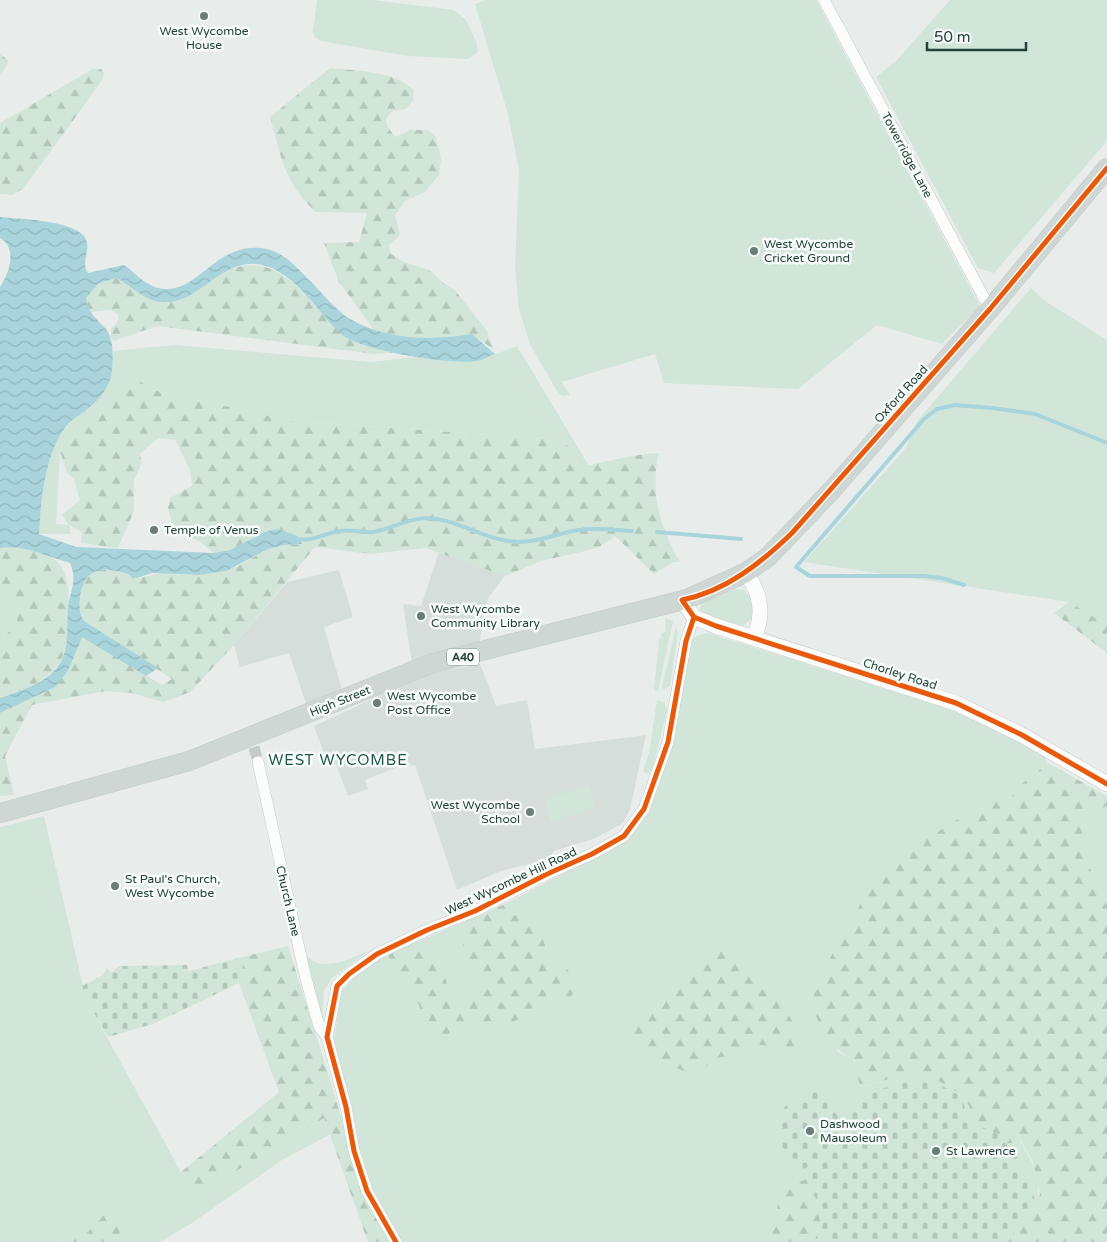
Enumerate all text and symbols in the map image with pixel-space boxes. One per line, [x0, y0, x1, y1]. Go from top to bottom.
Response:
marker: West Wycombe House [198, 10, 210, 22]
scale bar [927, 20, 1026, 52]
place label: West Wycombe House [159, 24, 249, 52]
text: 50 m [934, 28, 971, 46]
street label: Towerridge Lane [879, 110, 936, 200]
place label: West Wycombe Cricket Ground [764, 237, 853, 265]
marker: West Wycombe Cricket Ground [748, 245, 760, 257]
street label: Oxford Road [871, 362, 931, 426]
place label: Temple of Venus [164, 523, 259, 537]
marker: Temple of Venus [148, 524, 160, 536]
place label: West Wycombe Community Library [431, 602, 541, 630]
marker: West Wycombe Community Library [415, 610, 427, 622]
road number: A40 [447, 649, 479, 666]
street label: Chorley Road [861, 655, 939, 693]
street label: High Street [308, 682, 373, 720]
place label: West Wycombe Post Office [387, 689, 476, 717]
marker: West Wycombe Post Office [371, 697, 383, 709]
district label: WEST WYCOMBE [268, 751, 408, 769]
place label: West Wycombe School [431, 798, 520, 826]
marker: West Wycombe School [524, 806, 536, 818]
street label: West Wycombe Hill Road [443, 844, 579, 918]
street label: Church Lane [273, 864, 303, 938]
place label: St Paul's Church, West Wycombe [125, 872, 220, 900]
marker: St Paul's Church, West Wycombe [109, 880, 121, 892]
place label: Dashwood Mausoleum [820, 1117, 887, 1145]
marker: Dashwood Mausoleum [804, 1125, 816, 1137]
place label: St Lawrence [946, 1144, 1016, 1158]
marker: St Lawrence [930, 1145, 942, 1157]

